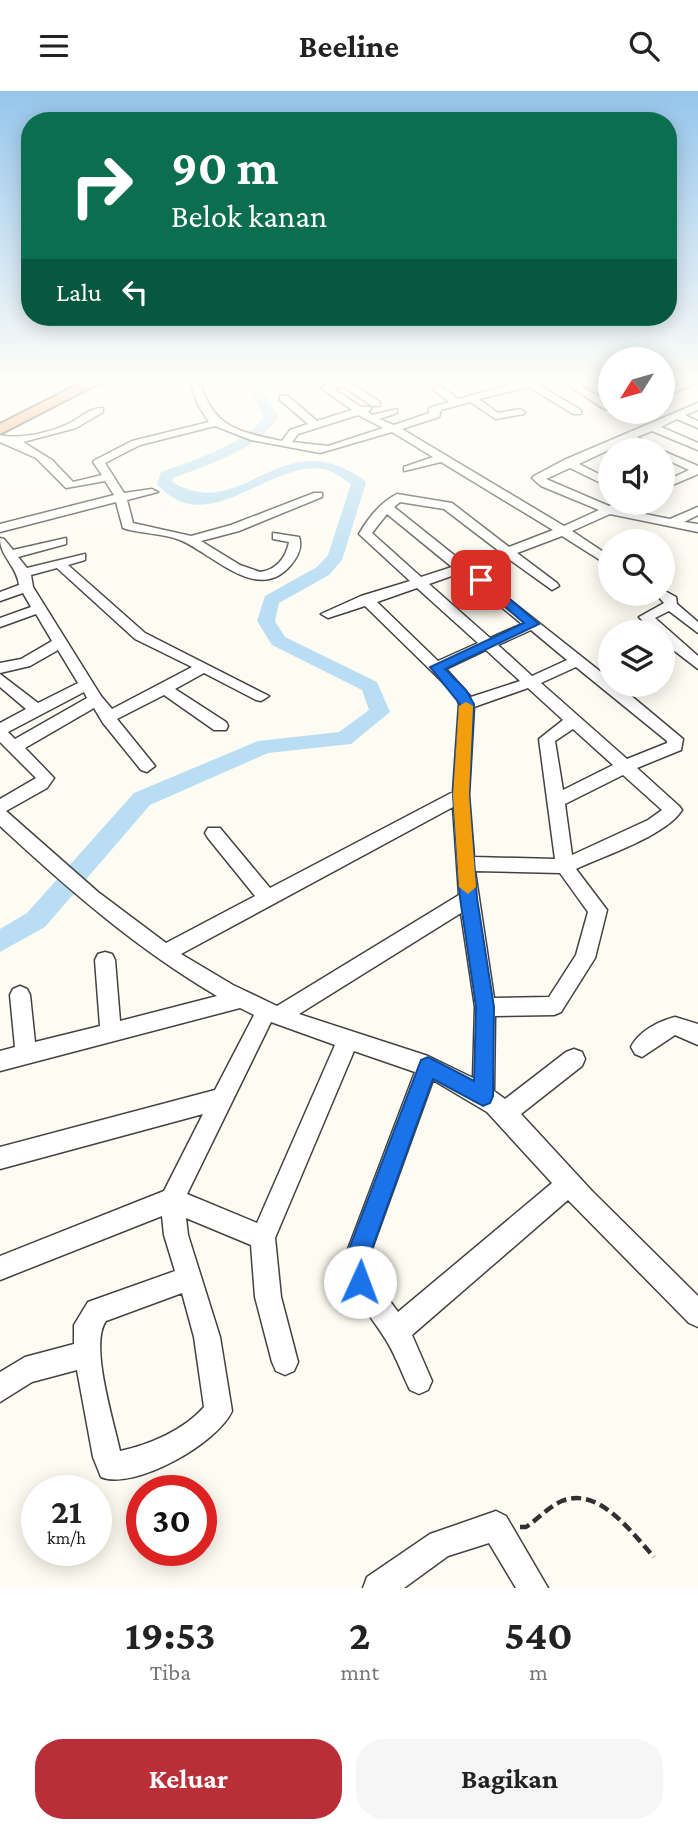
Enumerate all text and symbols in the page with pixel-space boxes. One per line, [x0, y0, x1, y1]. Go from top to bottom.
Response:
icon: menu [35, 27, 73, 65]
icon: search [625, 27, 663, 65]
text: Beeline [299, 28, 399, 64]
icon: right [56, 140, 147, 231]
text: 90 m [171, 140, 278, 195]
text: Belok kanan [171, 198, 327, 234]
icon: left [116, 273, 154, 311]
text: Lalu [56, 278, 102, 307]
north arrow [598, 347, 676, 423]
map controls [598, 347, 675, 697]
button: sound [598, 438, 675, 515]
button: search [598, 529, 675, 606]
pin [451, 550, 511, 610]
icon: arrive [462, 561, 500, 599]
button: layers [598, 620, 675, 697]
position arrow [323, 1245, 397, 1319]
speed limit sign: 30 [126, 1475, 217, 1566]
text: 21 [51, 1492, 82, 1531]
text: km/h [47, 1528, 86, 1548]
text: 19:53 [125, 1611, 216, 1658]
text: 2 [349, 1611, 371, 1658]
text: 540 [504, 1611, 573, 1658]
text: Tiba [150, 1659, 191, 1685]
text: mnt [341, 1659, 379, 1685]
text: m [529, 1659, 548, 1685]
button: Keluar [35, 1739, 342, 1819]
button: Bagikan [356, 1739, 663, 1819]

